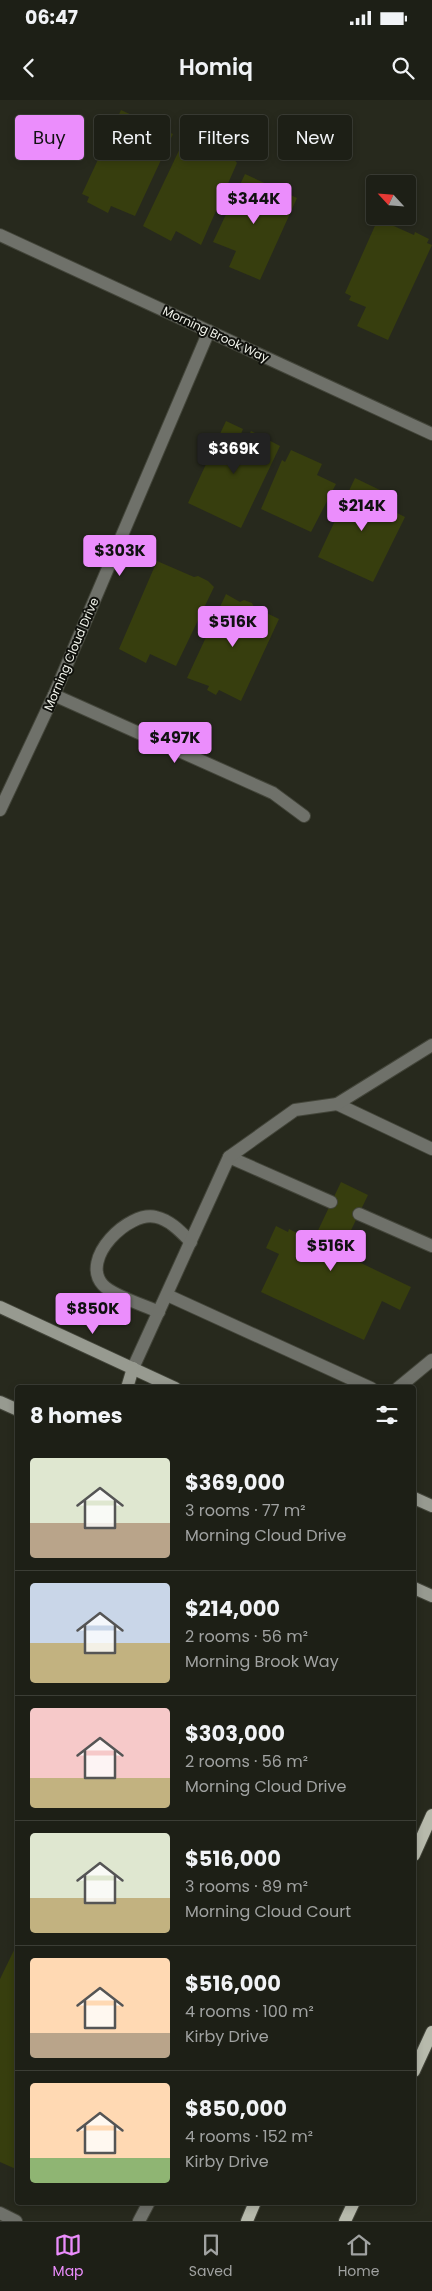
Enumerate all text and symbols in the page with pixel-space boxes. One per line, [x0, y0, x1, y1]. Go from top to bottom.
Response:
text: 06:47 [25, 4, 78, 31]
text: Homiq [179, 52, 253, 83]
icon: back [15, 54, 43, 82]
icon: search [389, 54, 417, 82]
chip: Buy [15, 115, 84, 160]
chip: Rent [94, 115, 170, 160]
chip: Filters [180, 115, 268, 160]
chip: New [278, 115, 352, 160]
north arrow [366, 175, 416, 225]
map controls [366, 175, 416, 225]
pin: $344K [219, 182, 289, 225]
text: $344K [227, 187, 281, 210]
street label: Morning Brook Way [160, 302, 272, 366]
pin: $369K [199, 432, 269, 475]
text: $369K [208, 437, 260, 460]
pin: $214K [327, 490, 397, 532]
text: $214K [338, 494, 386, 517]
pin: $303K [85, 534, 155, 577]
text: $303K [94, 539, 146, 562]
street label: Morning Cloud Drive [40, 595, 102, 713]
pin: $516K [198, 606, 268, 648]
text: $516K [209, 610, 257, 633]
pin: $497K [140, 722, 210, 764]
text: $497K [150, 726, 200, 749]
pin: $516K [296, 1230, 366, 1272]
text: $516K [307, 1234, 355, 1257]
pin: $850K [58, 1292, 128, 1335]
text: $850K [67, 1297, 119, 1320]
text: 8 homes [30, 1401, 122, 1430]
icon: filters [373, 1401, 401, 1429]
text: $369,000 [185, 1468, 285, 1497]
icon: home [70, 1478, 130, 1538]
text: 3 rooms · 77 m² [185, 1499, 305, 1522]
text: Morning Cloud Drive [185, 1524, 346, 1547]
text: $214,000 [185, 1594, 280, 1623]
icon: home [70, 1603, 130, 1663]
text: 2 rooms · 56 m² [185, 1625, 308, 1648]
text: Morning Brook Way [185, 1650, 339, 1673]
text: $303,000 [185, 1719, 285, 1748]
icon: home [70, 1728, 130, 1788]
text: 2 rooms · 56 m² [185, 1750, 308, 1773]
text: Morning Cloud Drive [185, 1775, 346, 1798]
text: $516,000 [185, 1844, 281, 1873]
icon: home [70, 1853, 130, 1913]
text: 3 rooms · 89 m² [185, 1875, 308, 1898]
text: Morning Cloud Court [185, 1900, 351, 1923]
text: $516,000 [185, 1969, 281, 1998]
icon: home [70, 1978, 130, 2038]
text: 4 rooms · 100 m² [185, 2000, 314, 2023]
text: Kirby Drive [185, 2025, 269, 2048]
text: $850,000 [185, 2094, 287, 2123]
icon: home [70, 2103, 130, 2163]
text: 4 rooms · 152 m² [185, 2125, 313, 2148]
text: Kirby Drive [185, 2150, 269, 2173]
tab: Map [53, 2231, 84, 2282]
tab: Saved [189, 2231, 232, 2282]
tab: Home [338, 2231, 379, 2282]

